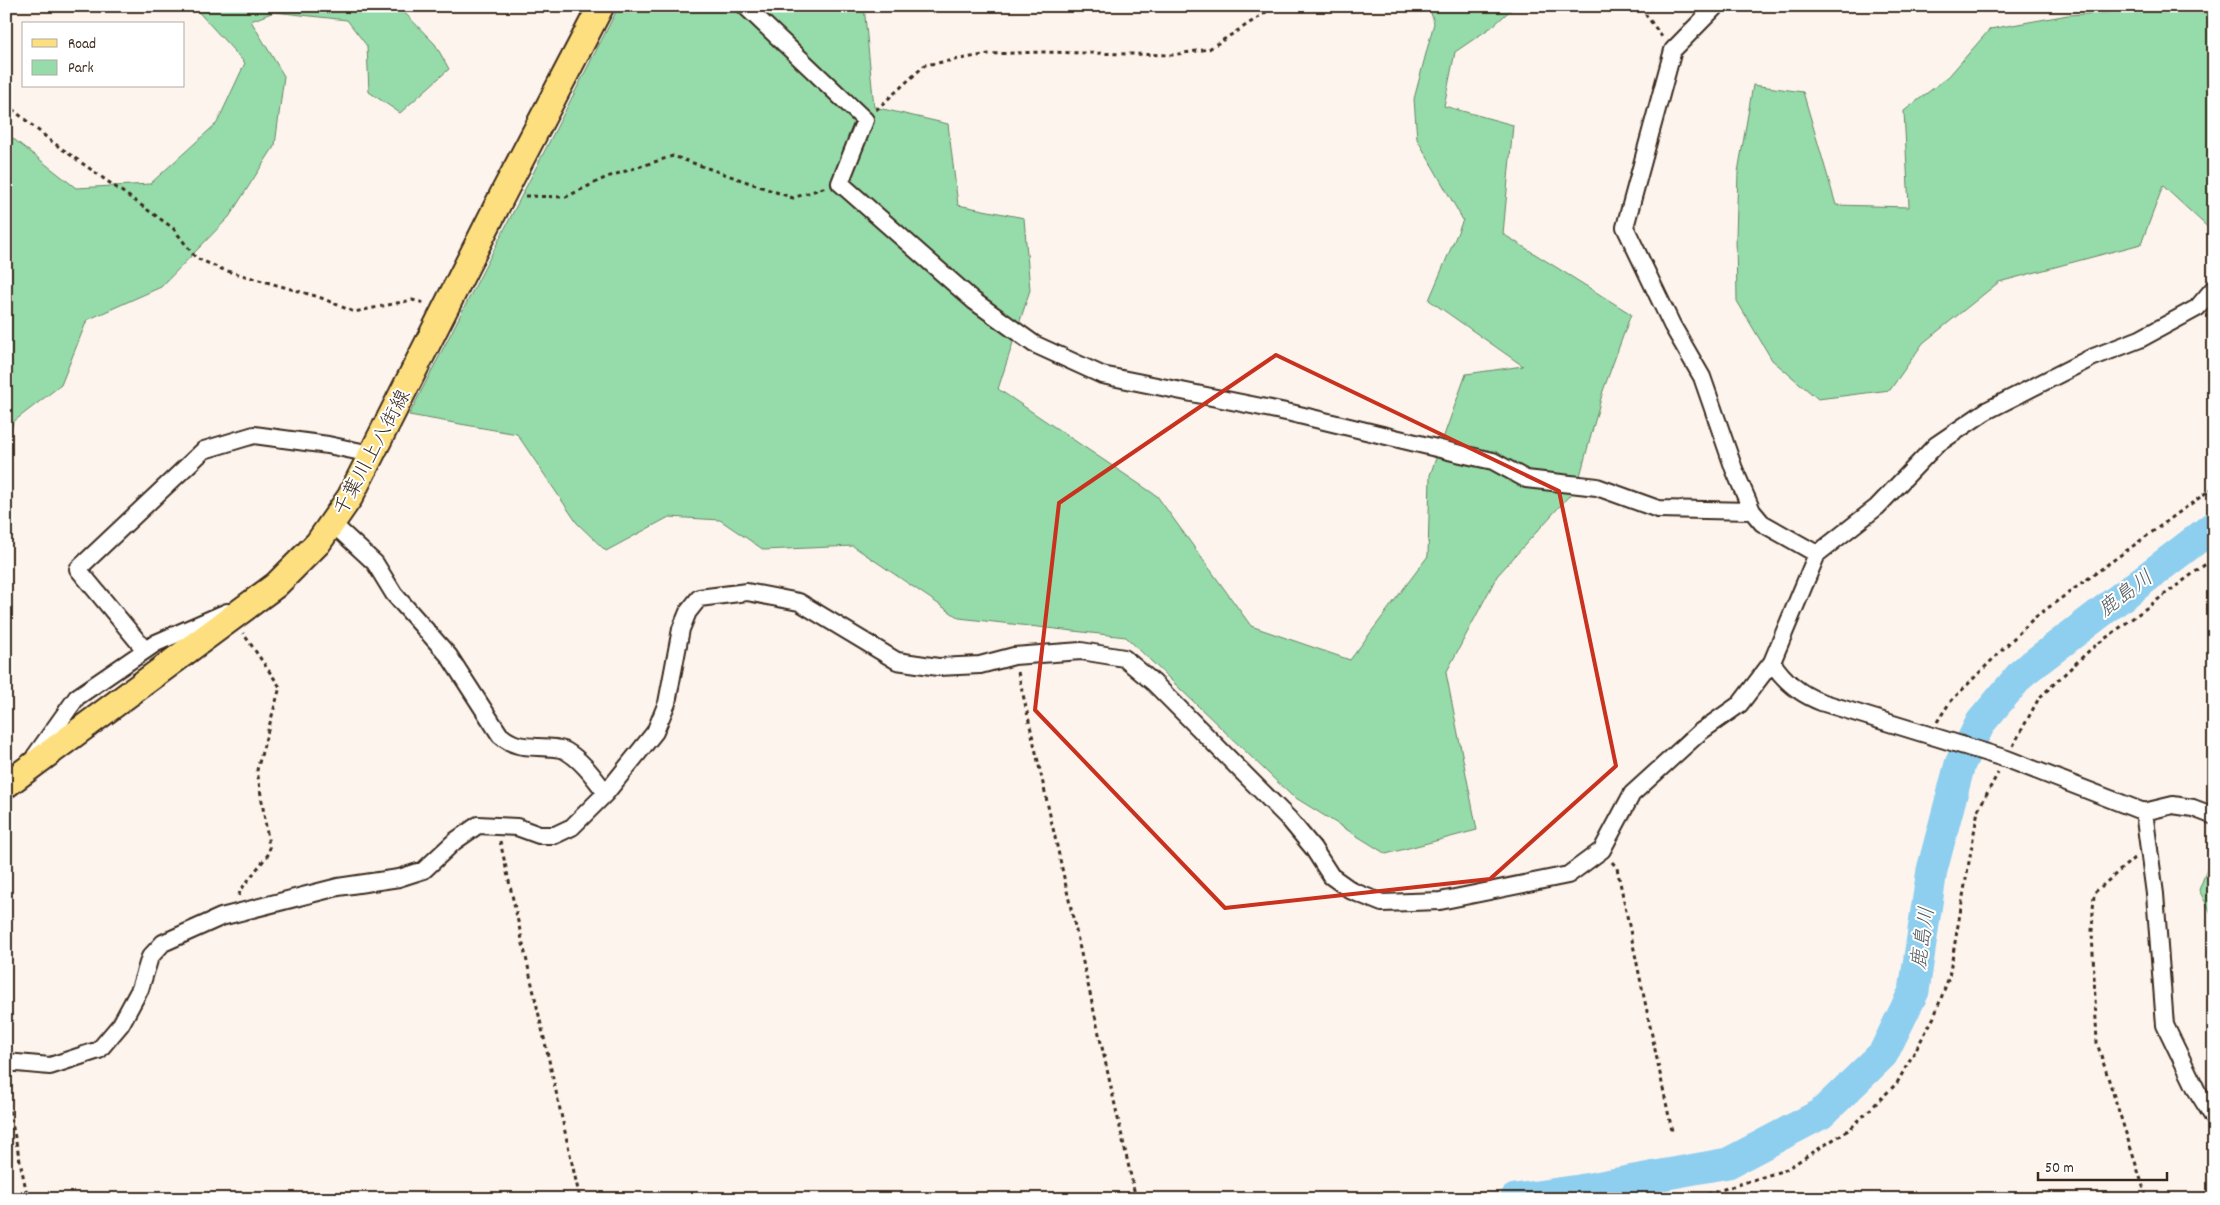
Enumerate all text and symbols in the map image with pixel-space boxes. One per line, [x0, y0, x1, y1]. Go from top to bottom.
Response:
legend [22, 22, 185, 88]
text: Road [68, 34, 96, 56]
text: Park [68, 58, 94, 80]
street label: 千葉川上八街線 [328, 385, 419, 522]
water label: 鹿島川 [2093, 564, 2161, 626]
water label: 鹿島川 [1906, 905, 1944, 972]
scale bar [2038, 1150, 2166, 1182]
text: 50 m [2045, 1158, 2074, 1180]

